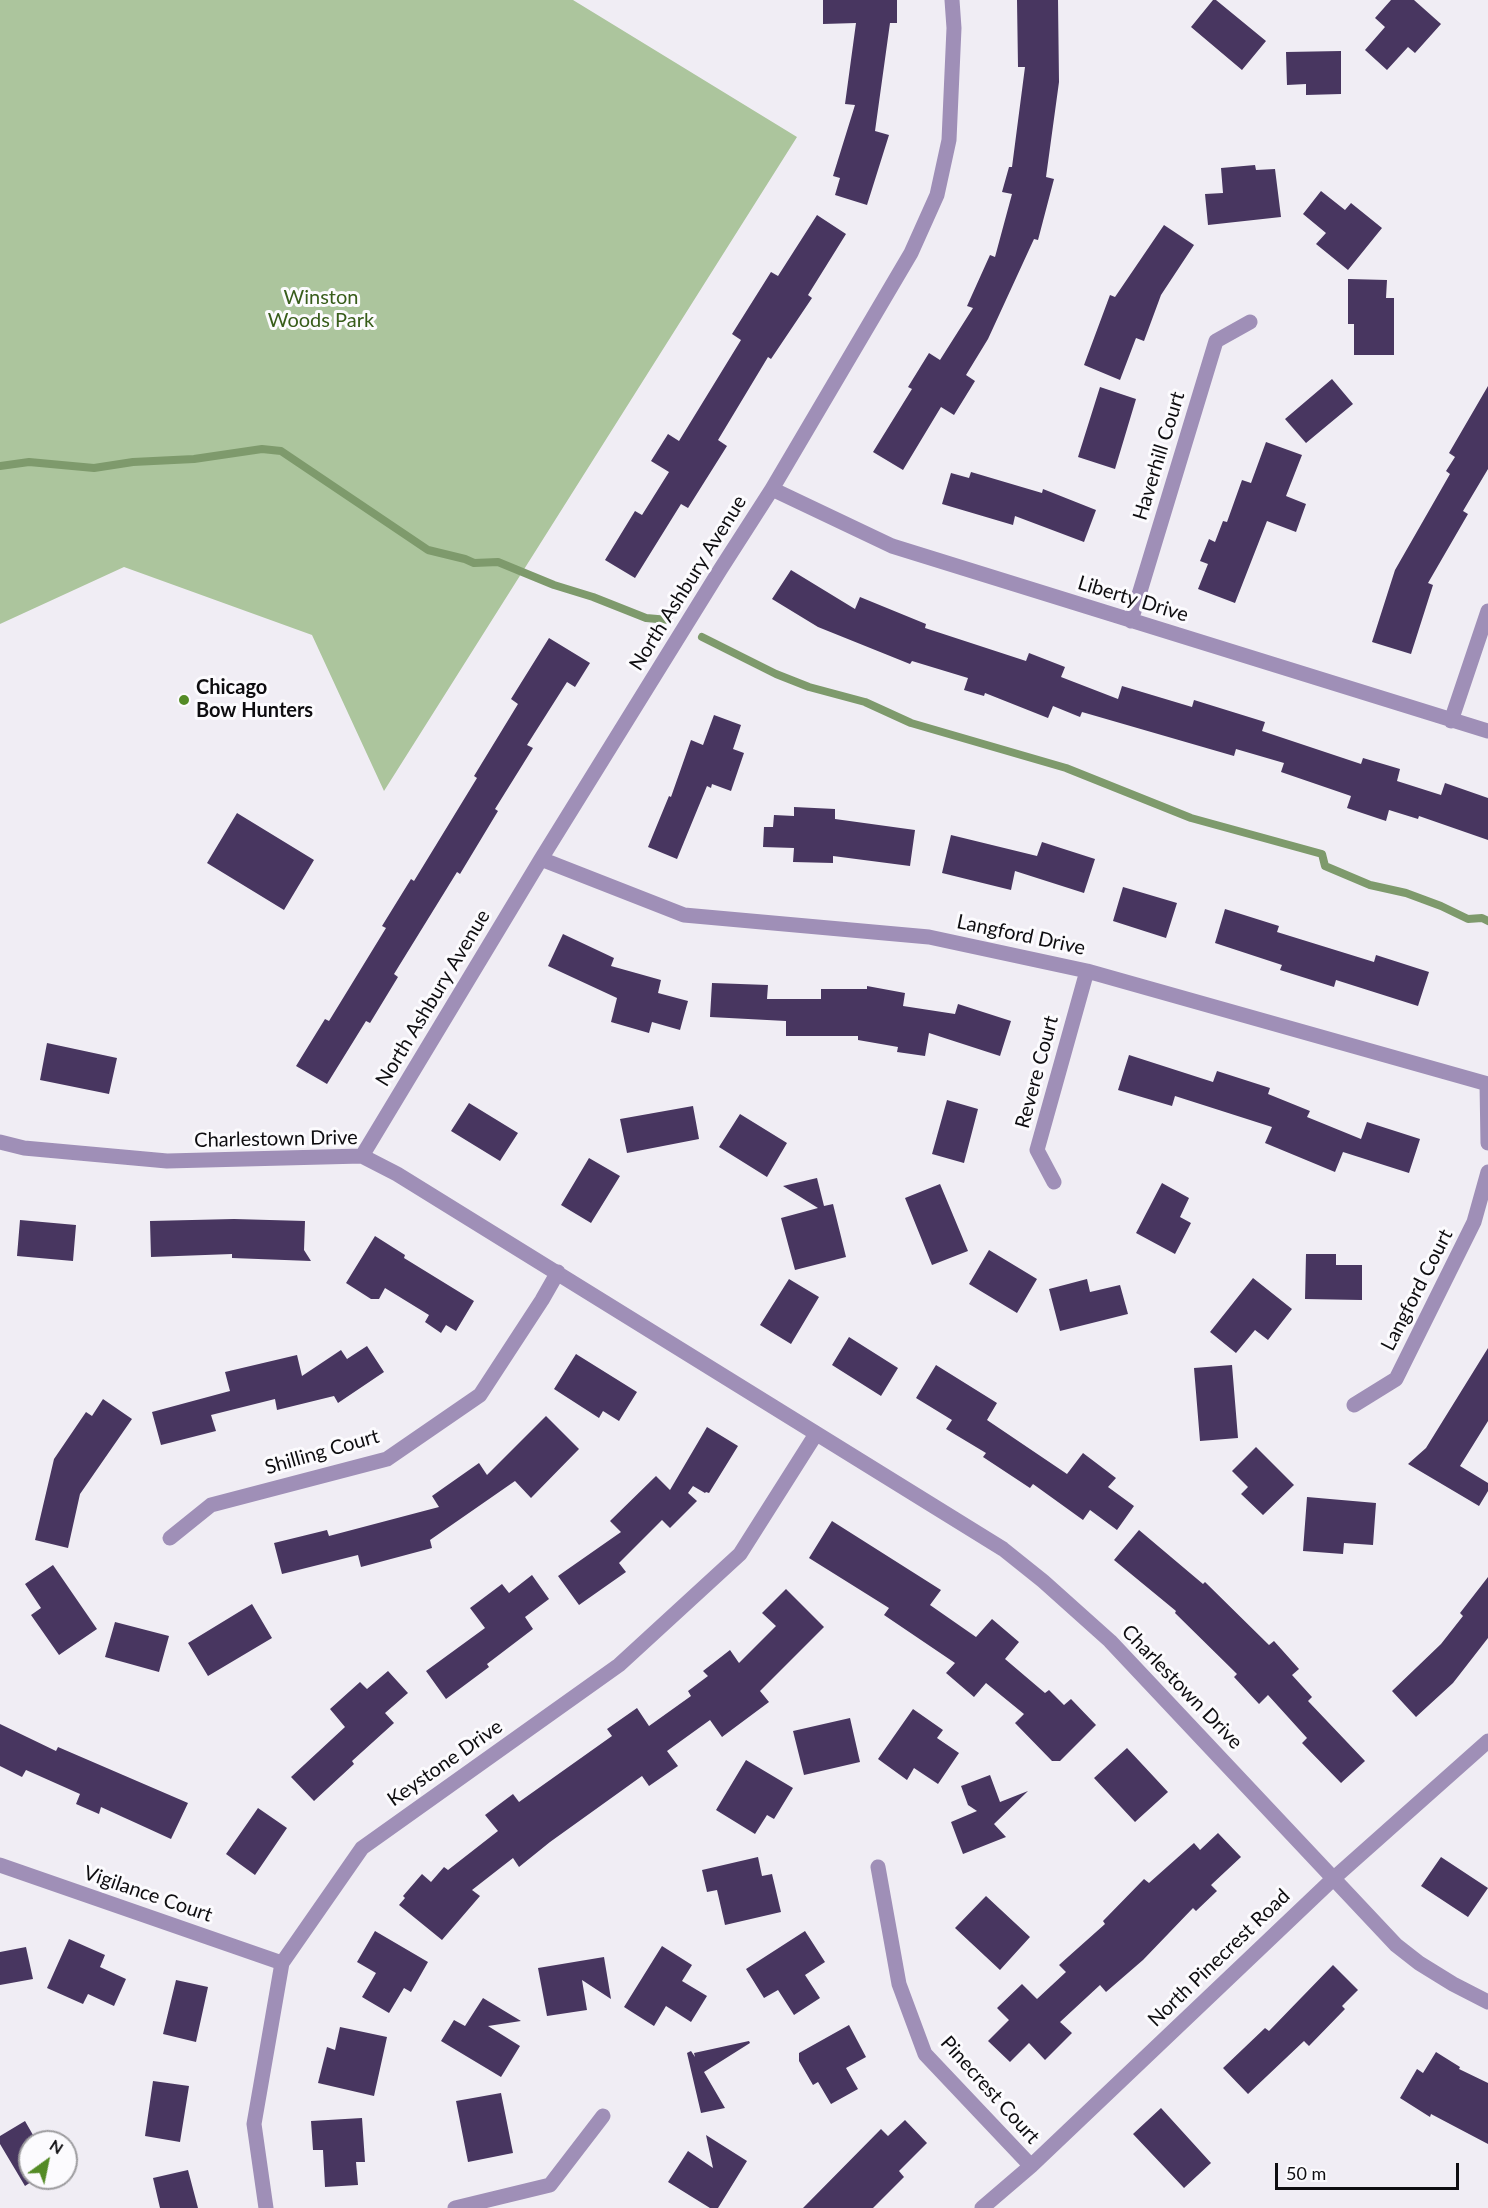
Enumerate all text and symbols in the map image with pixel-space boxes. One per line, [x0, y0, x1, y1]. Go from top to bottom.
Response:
park label: Winston Woods Park [268, 286, 374, 333]
street label: Haverhill Court [1128, 389, 1190, 523]
street label: North Ashbury Avenue [624, 491, 752, 675]
street label: Liberty Drive [1075, 571, 1191, 627]
place label: Chicago Bow Hunters [196, 676, 313, 723]
marker: Chicago Bow Hunters [177, 693, 191, 707]
street label: North Ashbury Avenue [371, 905, 495, 1091]
street label: Langford Drive [955, 910, 1087, 960]
street label: Revere Court [1010, 1013, 1064, 1131]
street label: Charlestown Drive [194, 1126, 358, 1152]
street label: Langford Court [1376, 1225, 1458, 1355]
street label: Shilling Court [262, 1424, 382, 1480]
street label: Charlestown Drive [1117, 1620, 1247, 1754]
street label: Keystone Drive [383, 1715, 507, 1811]
street label: Vigilance Court [81, 1861, 215, 1927]
street label: North Pinecrest Road [1143, 1884, 1295, 2032]
street label: Pinecrest Court [935, 2031, 1045, 2149]
north arrow [18, 2130, 78, 2190]
text: N [47, 2135, 67, 2157]
scale bar [1278, 2151, 1462, 2189]
text: 50 m [1286, 2162, 1326, 2184]

